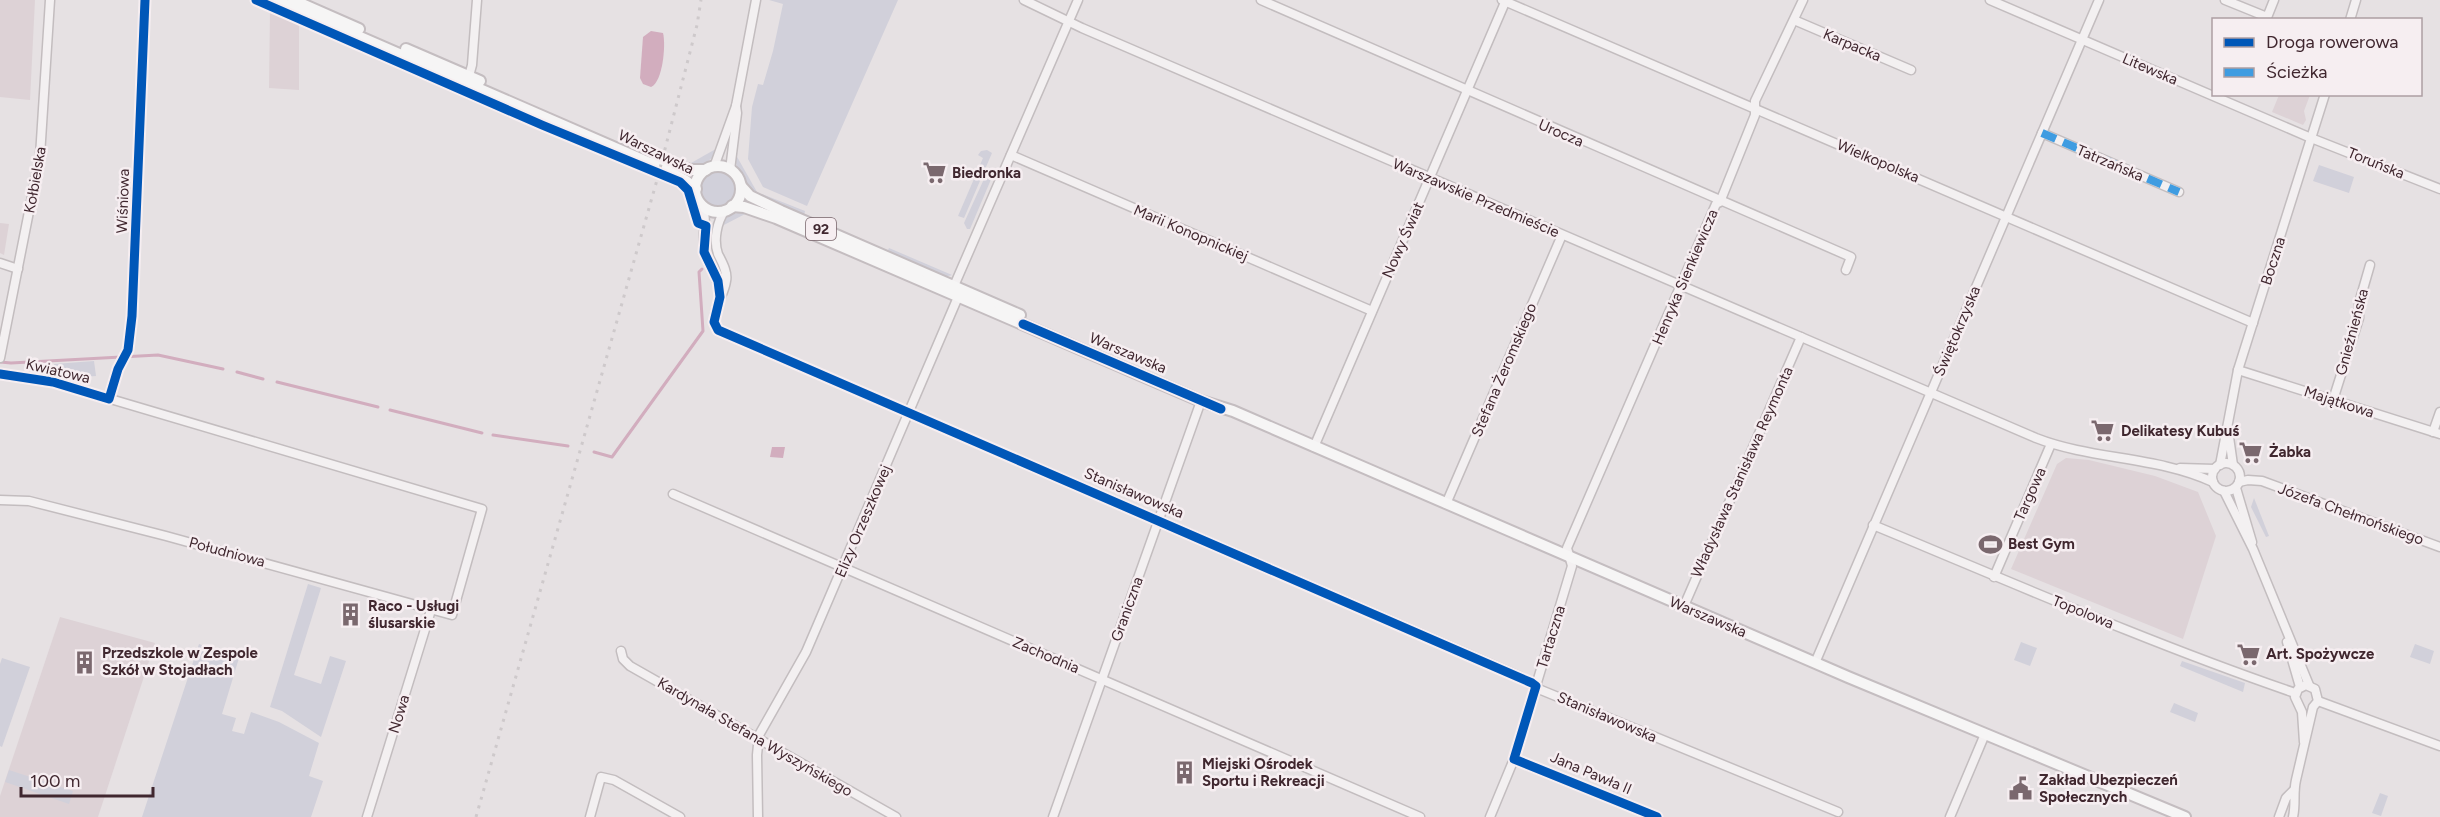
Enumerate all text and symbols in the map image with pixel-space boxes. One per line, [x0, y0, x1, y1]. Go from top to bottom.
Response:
legend [2212, 18, 2422, 96]
street label: Karpacka [1820, 25, 1884, 65]
text: Droga rowerowa [2266, 31, 2398, 53]
street label: Litewska [2120, 49, 2180, 89]
text: Ścieżka [2266, 61, 2327, 83]
street label: Urocza [1536, 115, 1586, 151]
street label: Warszawska [615, 126, 697, 178]
street label: Wielkopolska [1834, 136, 1922, 186]
street label: Tatrzańska [2074, 141, 2146, 185]
street label: Toruńska [2345, 143, 2407, 183]
street label: Kołbielska [20, 145, 50, 215]
street label: Warszawskie Przedmieście [1390, 155, 1562, 241]
supermarket icon: Biedronka [921, 160, 947, 186]
place label: Biedronka [952, 164, 1021, 182]
street label: Wiśniowa [113, 168, 133, 234]
street label: Nowy Świat [1378, 199, 1428, 281]
street label: Marii Konopnickiej [1131, 201, 1251, 265]
street label: Henryka Sienkiewicza [1648, 206, 1722, 348]
road number: 92 [806, 218, 836, 240]
street label: Boczna [2257, 235, 2289, 287]
street label: Świętokrzyska [1930, 283, 1984, 379]
street label: Gnieźnieńska [2332, 287, 2372, 377]
street label: Stefana Żeromskiego [1468, 300, 1540, 440]
street label: Warszawska [1087, 329, 1169, 377]
street label: Kwiatowa [24, 355, 92, 387]
street label: Władysława Stanisława Reymonta [1687, 364, 1797, 580]
street label: Majątkowa [2302, 382, 2376, 422]
supermarket icon: Delikatesy Kubuś [2090, 418, 2116, 444]
place label: Delikatesy Kubuś [2121, 422, 2240, 440]
supermarket icon: Żabka [2238, 439, 2264, 465]
place label: Żabka [2269, 442, 2311, 461]
street label: Elizy Orzeszkowej [831, 462, 895, 580]
street label: Stanisławowska [1081, 464, 1187, 522]
street label: Targowa [2010, 464, 2050, 524]
street label: Józefa Chełmońskiego [2276, 479, 2427, 549]
sports icon: Best Gym [1977, 531, 2003, 557]
street label: Południowa [187, 533, 267, 571]
place label: Best Gym [2008, 535, 2075, 553]
street label: Graniczna [1107, 574, 1147, 644]
street label: Topolowa [2050, 592, 2116, 632]
street label: Warszawska [1667, 593, 1749, 641]
place label: Raco - Usługi ślusarskie [368, 597, 459, 632]
building icon: Raco - Usługi ślusarskie [337, 602, 363, 628]
street label: Tartaczna [1533, 603, 1569, 671]
street label: Zachodnia [1010, 633, 1082, 677]
supermarket icon: Art. Spożywcze [2235, 641, 2261, 667]
place label: Przedszkole w Zespole Szkół w Stojadłach [102, 644, 258, 679]
place label: Art. Spożywcze [2266, 645, 2375, 663]
building icon: Przedszkole w Zespole Szkół w Stojadłach [71, 649, 97, 675]
street label: Kardynała Stefana Wyszyńskiego [654, 674, 856, 801]
street label: Stanisławowska [1554, 688, 1660, 746]
street label: Nowa [385, 693, 413, 735]
street label: Jana Pawła II [1548, 748, 1634, 798]
place label: Miejski Ośrodek Sportu i Rekreacji [1202, 755, 1325, 790]
scale bar [21, 760, 153, 798]
building icon: Miejski Ośrodek Sportu i Rekreacji [1171, 760, 1197, 786]
text: 100 m [30, 770, 80, 792]
place label: Zakład Ubezpieczeń Społecznych [2039, 771, 2178, 806]
public building icon: Zakład Ubezpieczeń Społecznych [2008, 776, 2034, 802]

